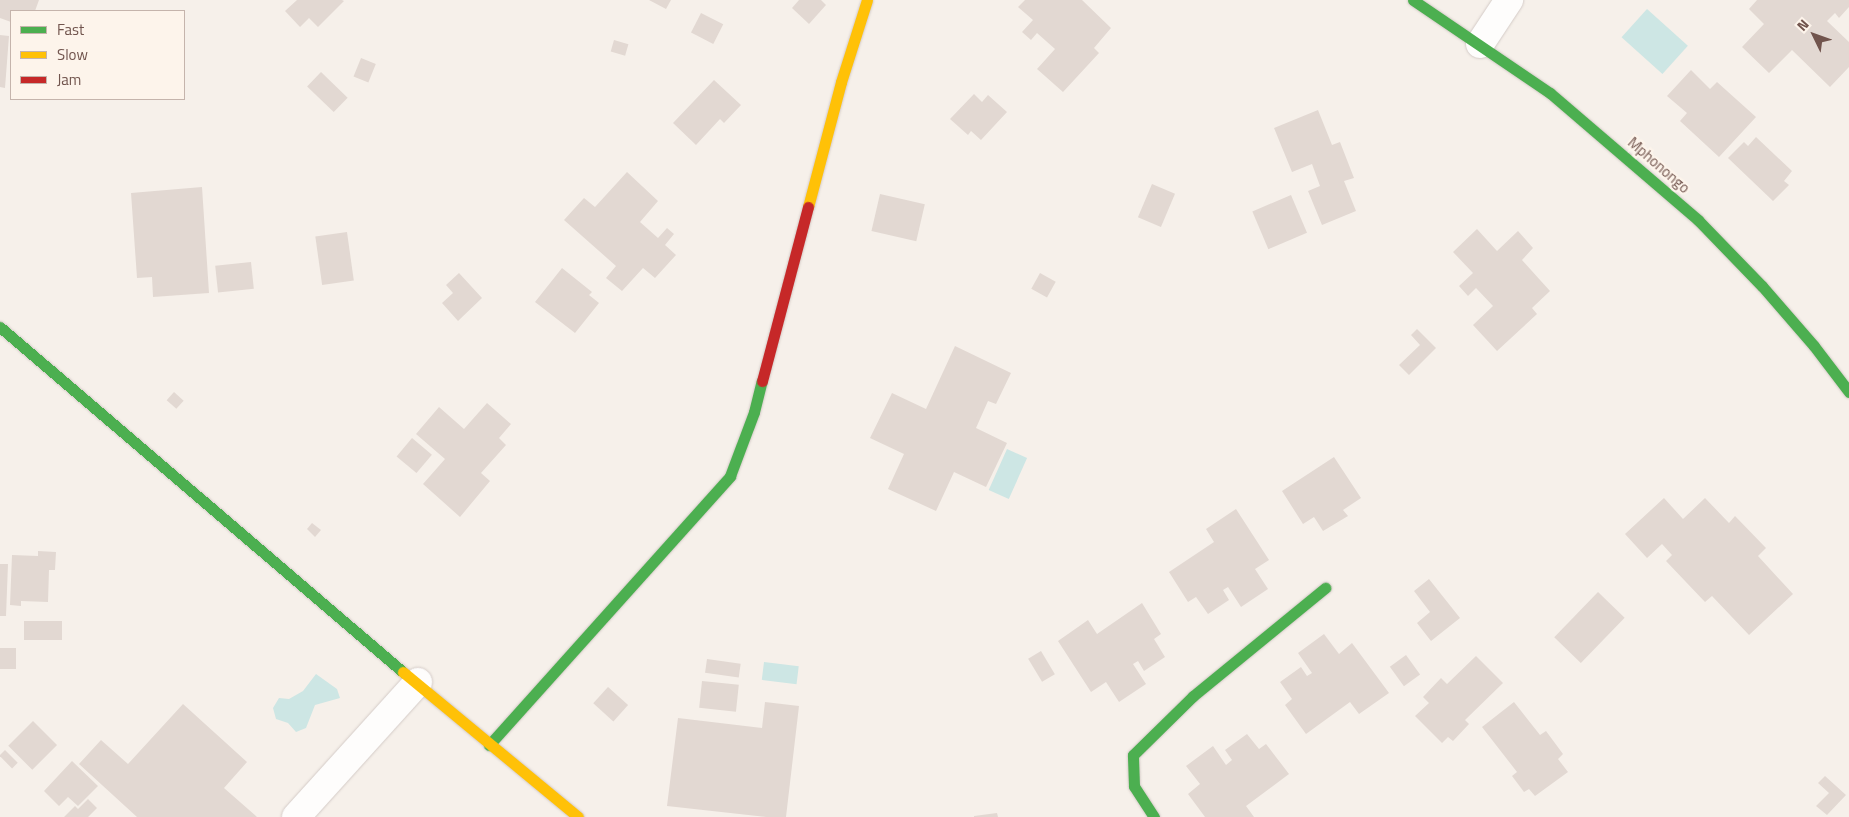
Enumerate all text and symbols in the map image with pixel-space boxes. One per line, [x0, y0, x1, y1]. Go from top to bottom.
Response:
legend [10, 10, 185, 100]
north arrow [1789, 10, 1839, 60]
text: N [1791, 14, 1814, 35]
text: Fast [57, 18, 84, 41]
text: Slow [57, 43, 88, 66]
text: Jam [57, 68, 81, 91]
street label: Mphonongo [1624, 133, 1694, 197]

